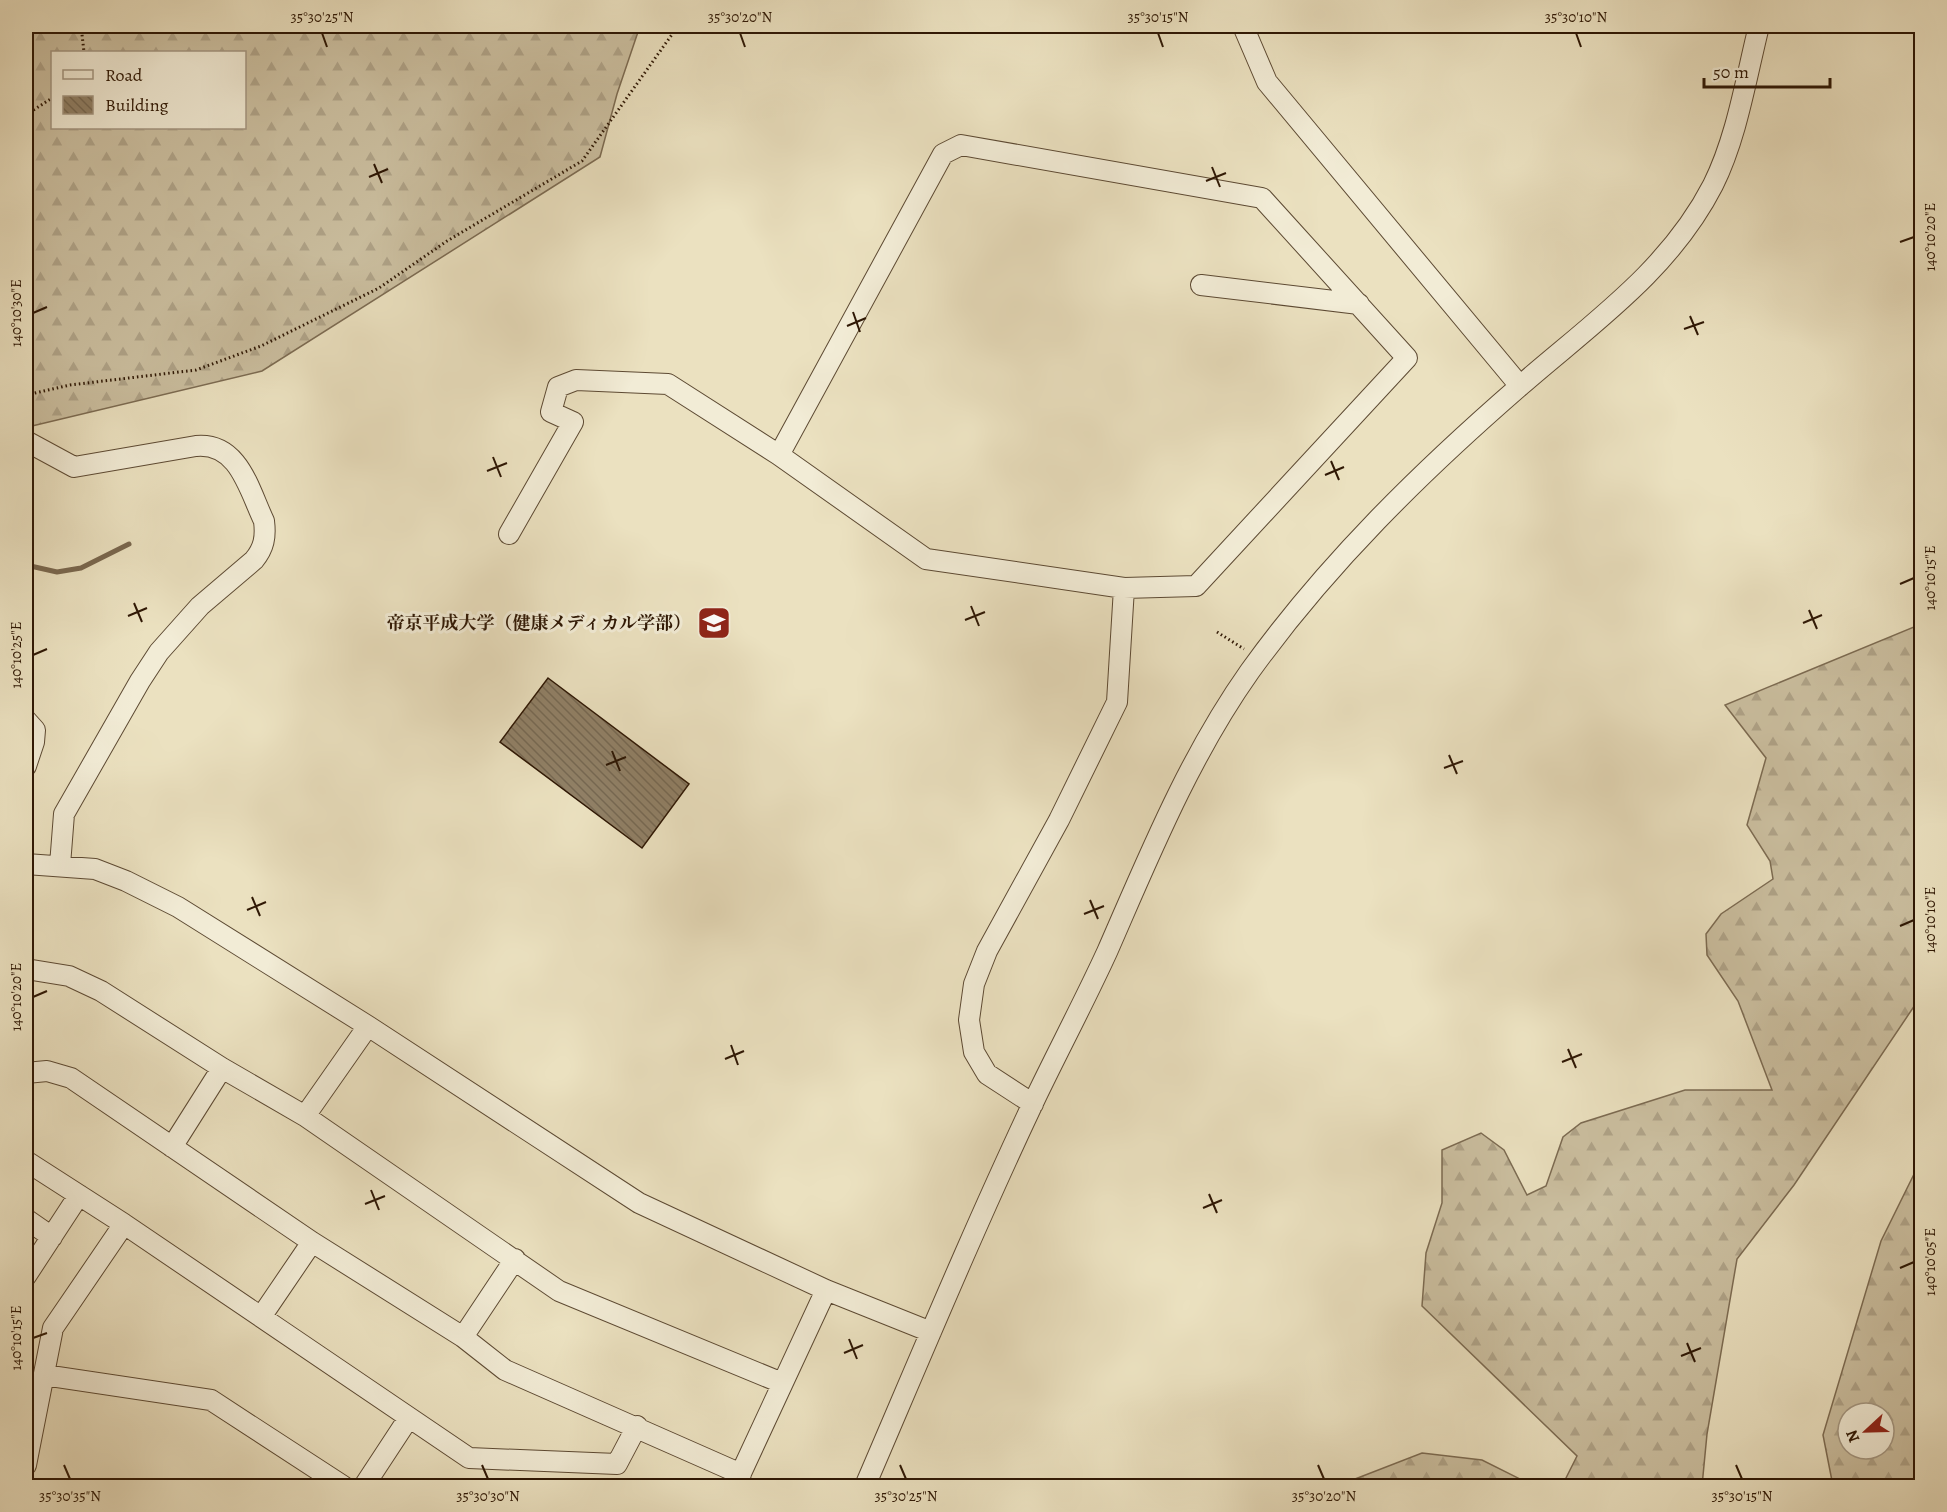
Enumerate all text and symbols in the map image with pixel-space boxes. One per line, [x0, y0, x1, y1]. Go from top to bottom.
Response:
text: 35°30'25"N [291, 7, 354, 27]
text: 35°30'20"N [708, 7, 772, 27]
text: 35°30'15"N [1128, 7, 1189, 27]
text: 35°30'10"N [1545, 7, 1607, 27]
legend [51, 51, 246, 129]
scale bar [1704, 51, 1830, 89]
text: 50 m [1713, 60, 1749, 84]
text: Road [105, 63, 143, 87]
text: Building [105, 93, 169, 117]
text: 140°10'20"E [1920, 203, 1940, 271]
text: 140°10'30"E [6, 279, 26, 347]
text: 140°10'15"E [1920, 545, 1940, 611]
school or university icon: 帝京平成大学（健康メディカル学部） [696, 605, 732, 641]
place label: 帝京平成大学（健康メディカル学部） [386, 611, 691, 635]
text: 140°10'25"E [6, 621, 26, 689]
text: 140°10'10"E [1920, 887, 1940, 953]
text: 140°10'20"E [6, 963, 26, 1031]
text: 140°10'05"E [1920, 1228, 1940, 1296]
text: 140°10'15"E [6, 1305, 26, 1371]
north arrow [1836, 1401, 1896, 1461]
text: N [1841, 1426, 1865, 1446]
text: 35°30'35"N [39, 1486, 101, 1506]
text: 35°30'30"N [456, 1486, 520, 1506]
text: 35°30'25"N [875, 1486, 938, 1506]
text: 35°30'20"N [1292, 1486, 1356, 1506]
text: 35°30'15"N [1712, 1486, 1773, 1506]

